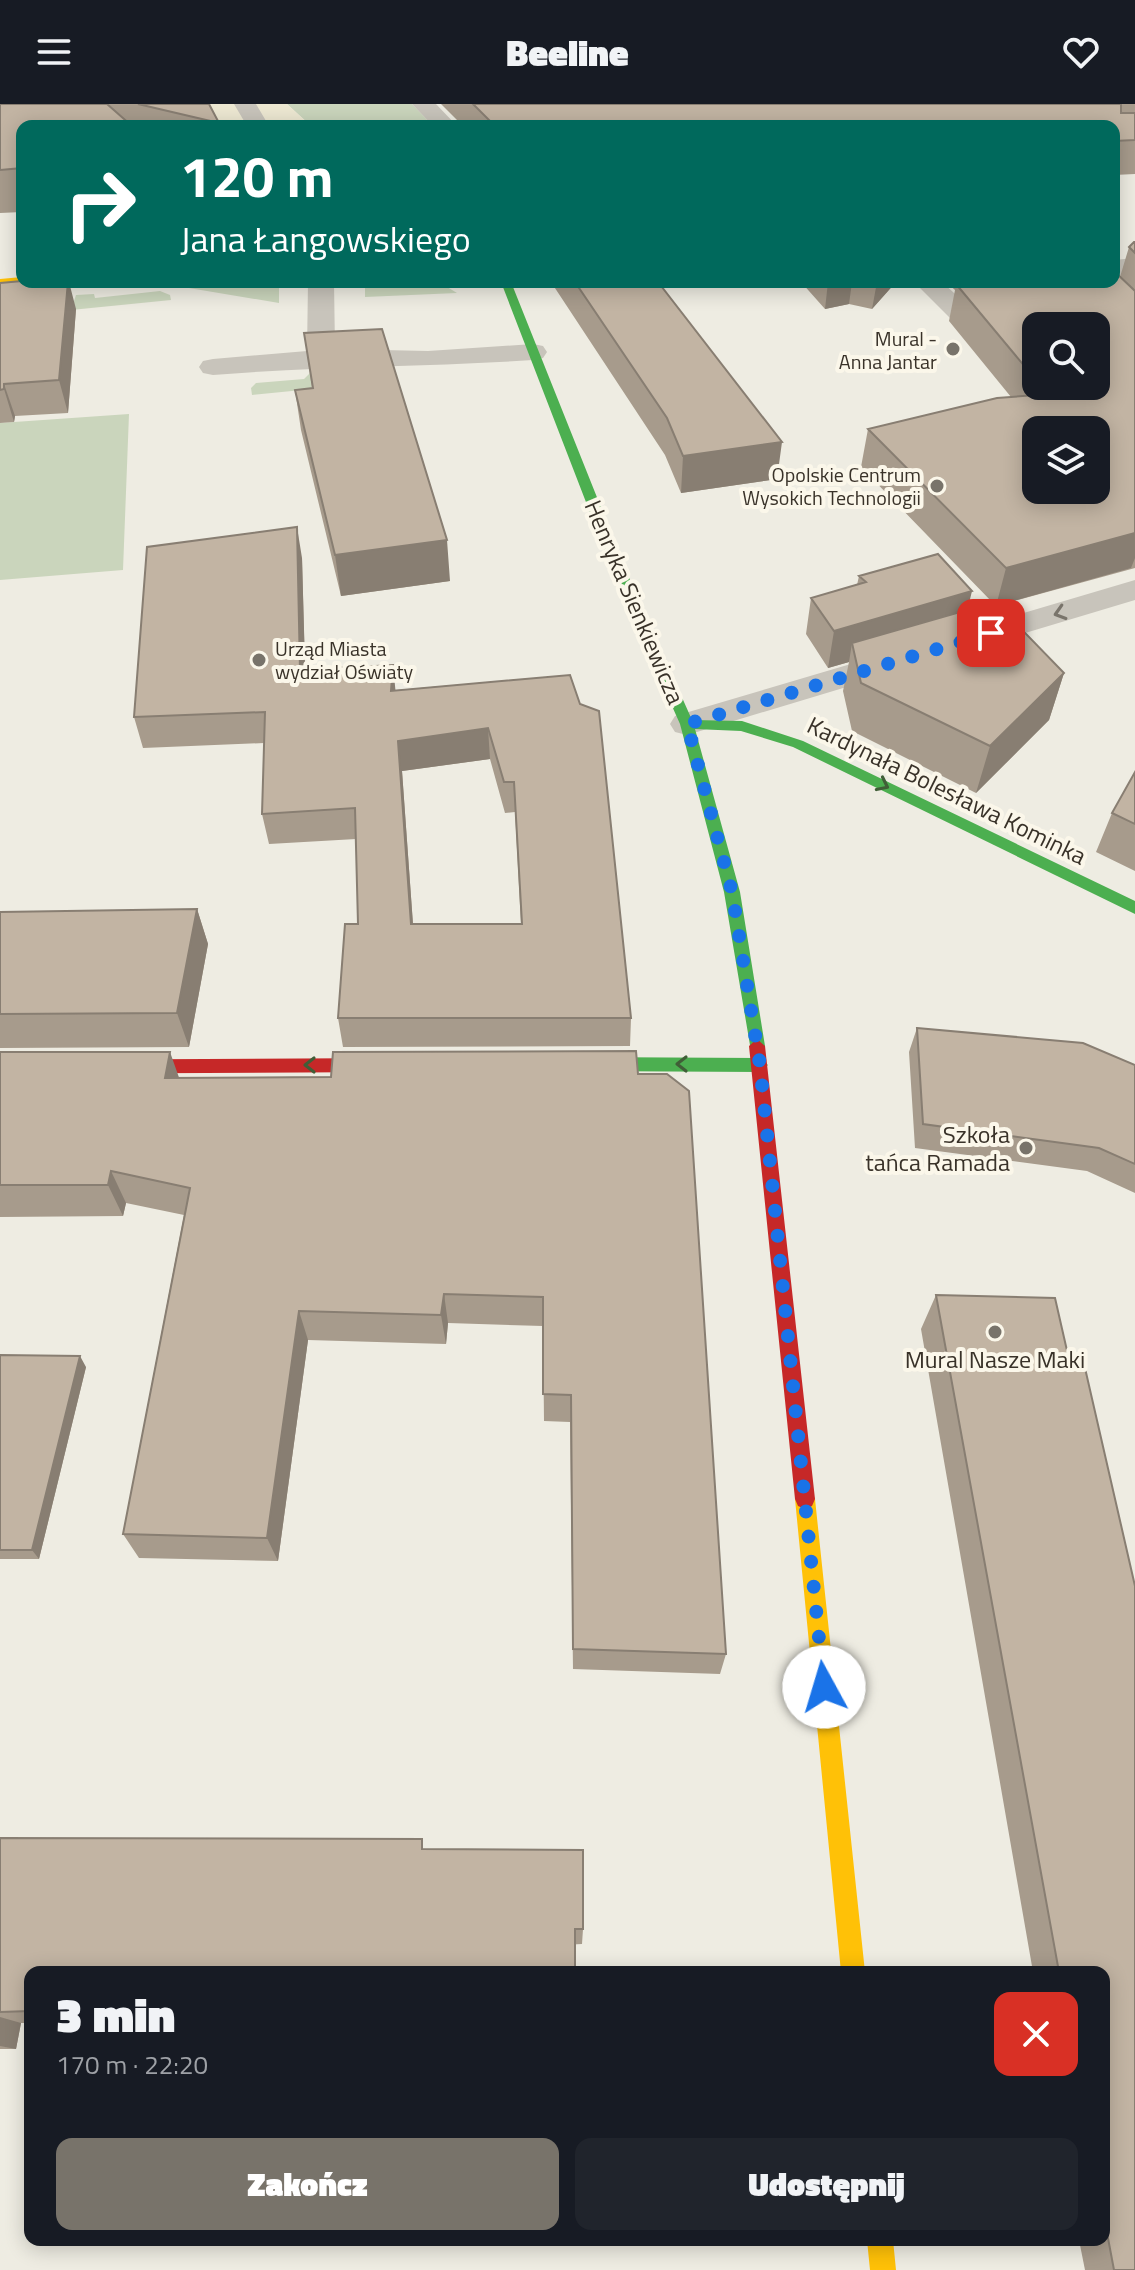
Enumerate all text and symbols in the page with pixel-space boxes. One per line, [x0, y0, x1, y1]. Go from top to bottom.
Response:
text: Beeline [506, 25, 629, 80]
icon: menu [32, 30, 76, 74]
icon: heart [1059, 30, 1103, 74]
text: 120 m [180, 134, 333, 219]
icon: right [48, 152, 152, 256]
text: Jana Łangowskiego [180, 211, 471, 266]
map controls [1022, 312, 1110, 504]
button: search [1022, 312, 1110, 400]
place label: Mural - Anna Jantar [839, 323, 937, 377]
marker: Mural - Anna Jantar [944, 340, 962, 358]
button: layers [1022, 416, 1110, 504]
place label: Opolskie Centrum Wysokich Technologii [742, 459, 921, 513]
marker: Opolskie Centrum Wysokich Technologii [928, 477, 946, 495]
street label: Henryka Sienkiewicza [576, 494, 694, 710]
pin [957, 599, 1025, 667]
one-way arrow [1054, 604, 1068, 620]
icon: arrive [969, 611, 1013, 655]
place label: Urząd Miasta wydział Oświaty [275, 633, 413, 687]
marker: Urząd Miasta wydział Oświaty [250, 651, 268, 669]
street label: Kardynała Bolesława Kominka [801, 707, 1093, 873]
one-way arrow [874, 775, 889, 791]
one-way arrow [675, 1055, 688, 1073]
one-way arrow [303, 1056, 316, 1074]
place label: Szkoła tańca Ramada [865, 1116, 1010, 1180]
marker: Szkoła tańca Ramada [1017, 1139, 1035, 1157]
marker: Mural Nasze Maki [986, 1323, 1004, 1341]
place label: Mural Nasze Maki [905, 1341, 1085, 1377]
position arrow [782, 1645, 866, 1729]
text: 3 min [56, 1978, 175, 2051]
button: close [994, 1992, 1078, 2076]
text: 170 m · 22:20 [56, 2045, 208, 2084]
button: Zakończ [56, 2138, 559, 2230]
button: Udostępnij [575, 2138, 1078, 2230]

